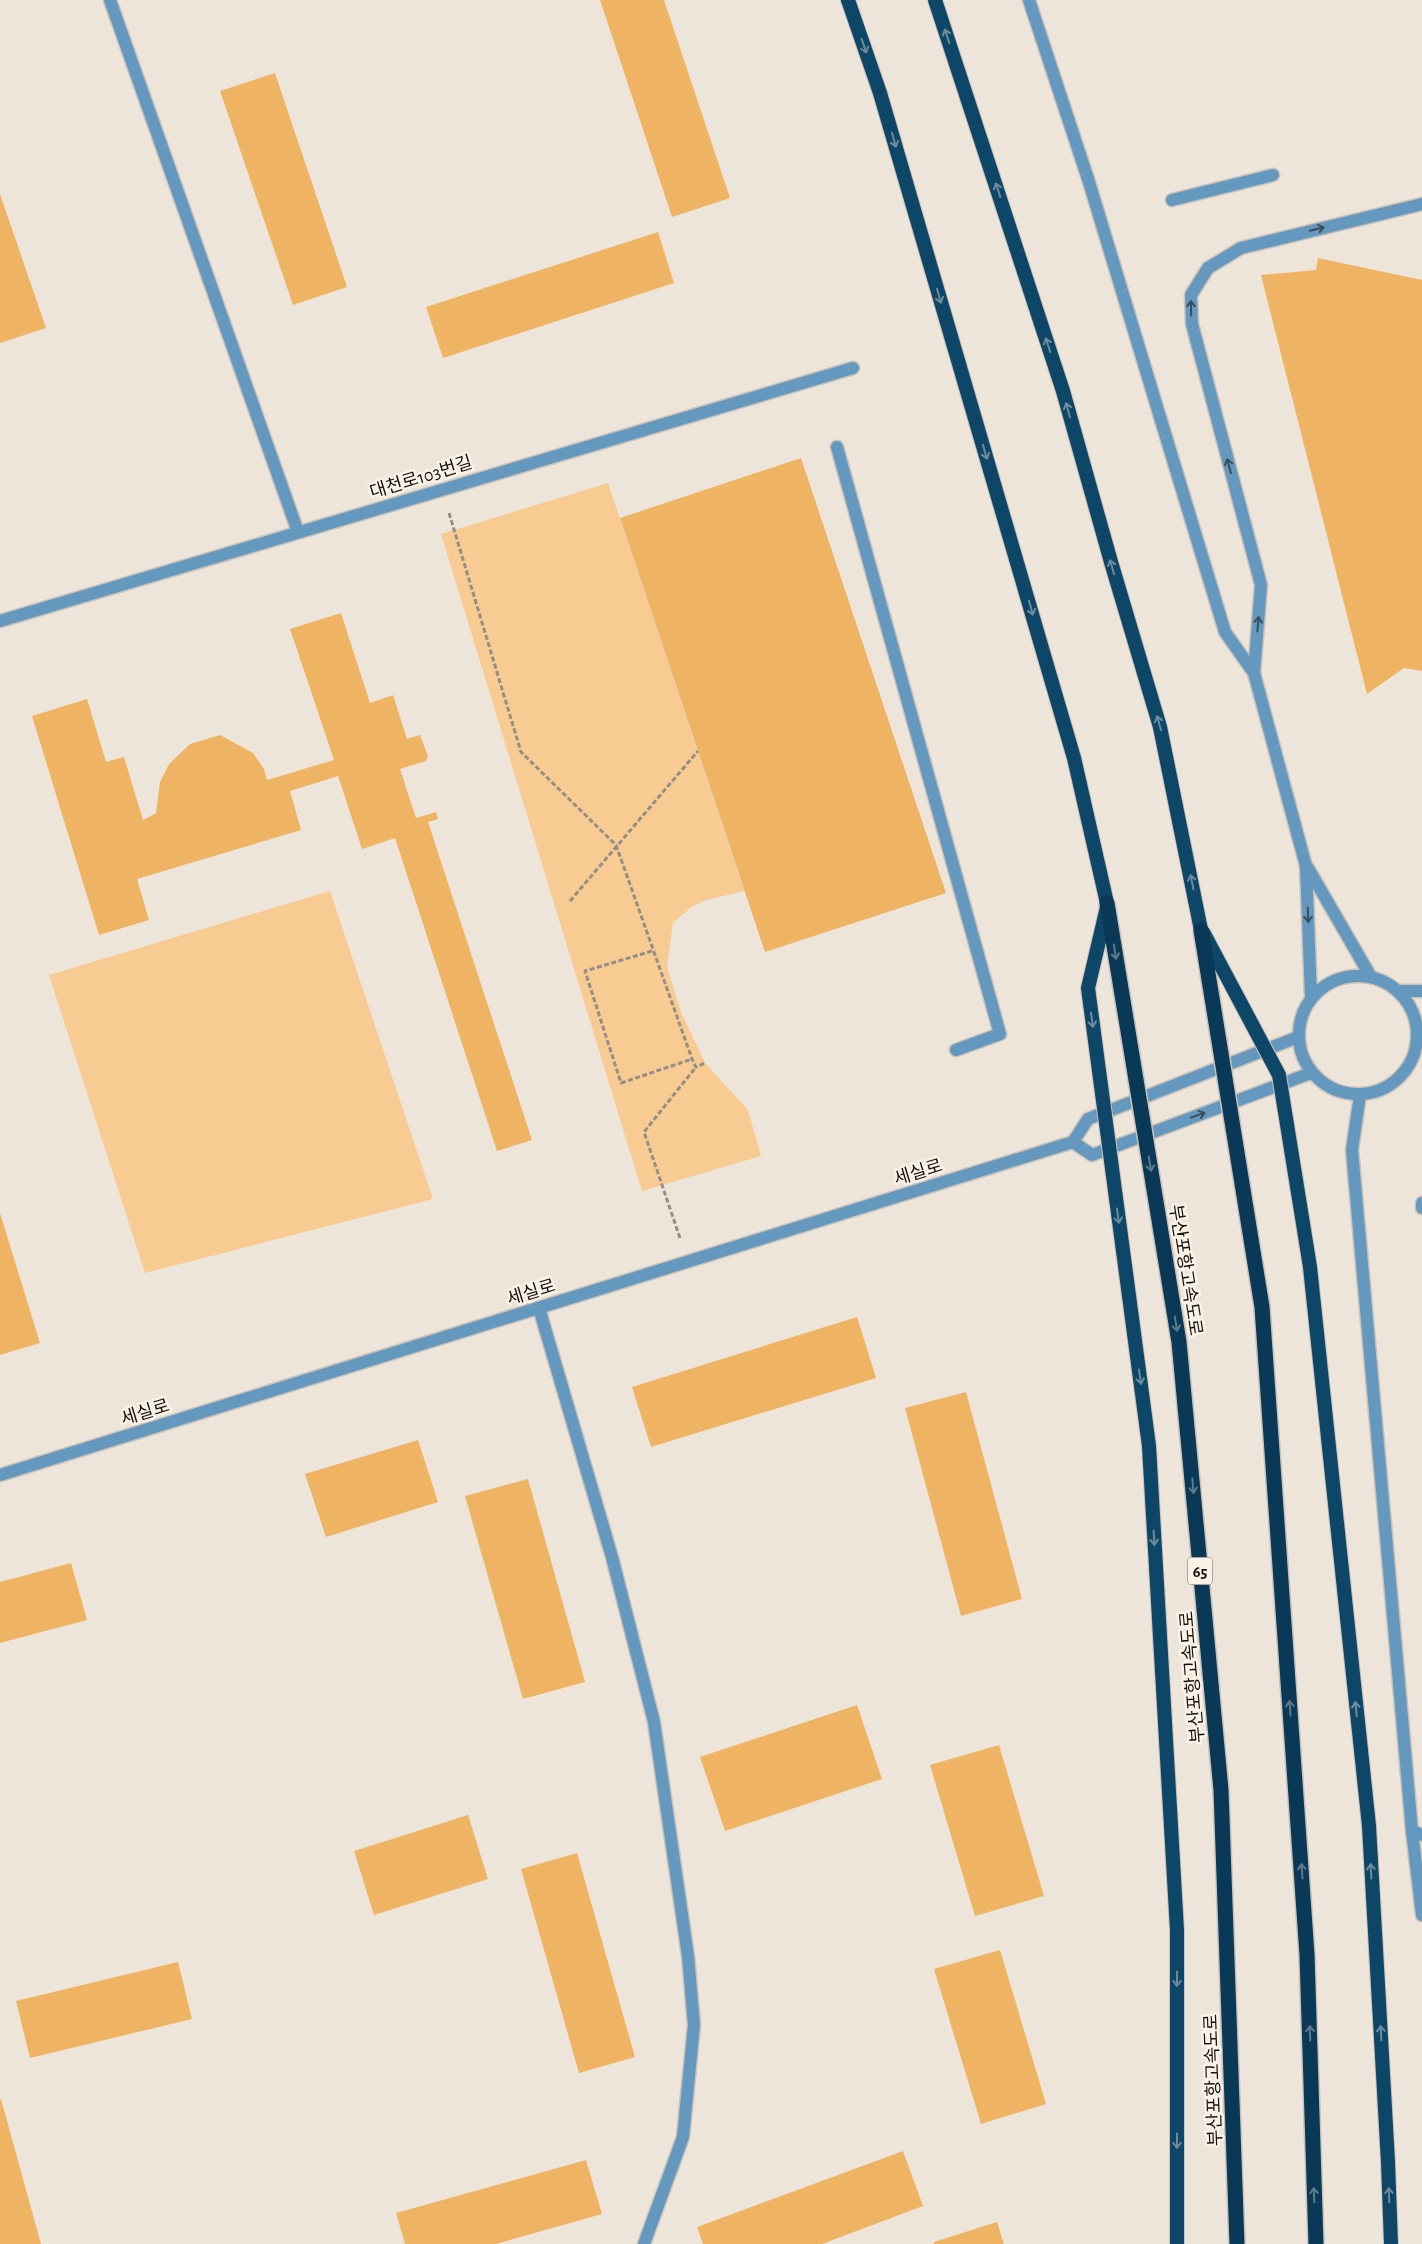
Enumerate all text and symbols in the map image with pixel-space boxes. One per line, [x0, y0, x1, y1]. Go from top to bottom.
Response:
one-way arrow [942, 29, 951, 44]
one-way arrow [860, 38, 869, 53]
one-way arrow [889, 131, 899, 147]
one-way arrow [992, 183, 1002, 199]
one-way arrow [1309, 224, 1325, 233]
one-way arrow [935, 287, 945, 303]
one-way arrow [1186, 300, 1196, 316]
one-way arrow [1043, 338, 1052, 353]
one-way arrow [1063, 403, 1073, 419]
one-way arrow [980, 443, 990, 459]
street label: 대천로103번길 [368, 453, 475, 502]
one-way arrow [1224, 458, 1233, 474]
one-way arrow [1107, 559, 1117, 575]
one-way arrow [1026, 599, 1036, 615]
one-way arrow [1253, 616, 1262, 632]
one-way arrow [1154, 715, 1163, 731]
one-way arrow [1186, 874, 1196, 890]
one-way arrow [1303, 906, 1313, 922]
one-way arrow [1111, 943, 1121, 959]
one-way arrow [1088, 1011, 1098, 1027]
one-way arrow [1190, 1110, 1206, 1119]
street label: 세실로 [891, 1155, 945, 1189]
one-way arrow [1145, 1155, 1155, 1171]
street label: 부산포항고속도로 [1166, 1203, 1205, 1337]
one-way arrow [1114, 1207, 1124, 1223]
street label: 세실로 [504, 1275, 558, 1309]
one-way arrow [1172, 1316, 1182, 1332]
one-way arrow [1135, 1368, 1145, 1384]
street label: 세실로 [118, 1395, 172, 1429]
one-way arrow [1188, 1477, 1197, 1493]
one-way arrow [1150, 1530, 1159, 1546]
road number: 65 [1188, 1558, 1212, 1584]
street label: 부산포항고속도로 [1177, 1610, 1208, 1744]
one-way arrow [1286, 1701, 1295, 1717]
one-way arrow [1351, 1701, 1361, 1717]
one-way arrow [1297, 1863, 1306, 1879]
one-way arrow [1367, 1863, 1376, 1879]
one-way arrow [1172, 1970, 1182, 1987]
street label: 부산포항고속도로 [1202, 2013, 1225, 2147]
one-way arrow [1305, 2025, 1314, 2041]
one-way arrow [1376, 2025, 1385, 2041]
one-way arrow [1172, 2133, 1182, 2149]
one-way arrow [1310, 2188, 1319, 2204]
one-way arrow [1384, 2188, 1394, 2204]

